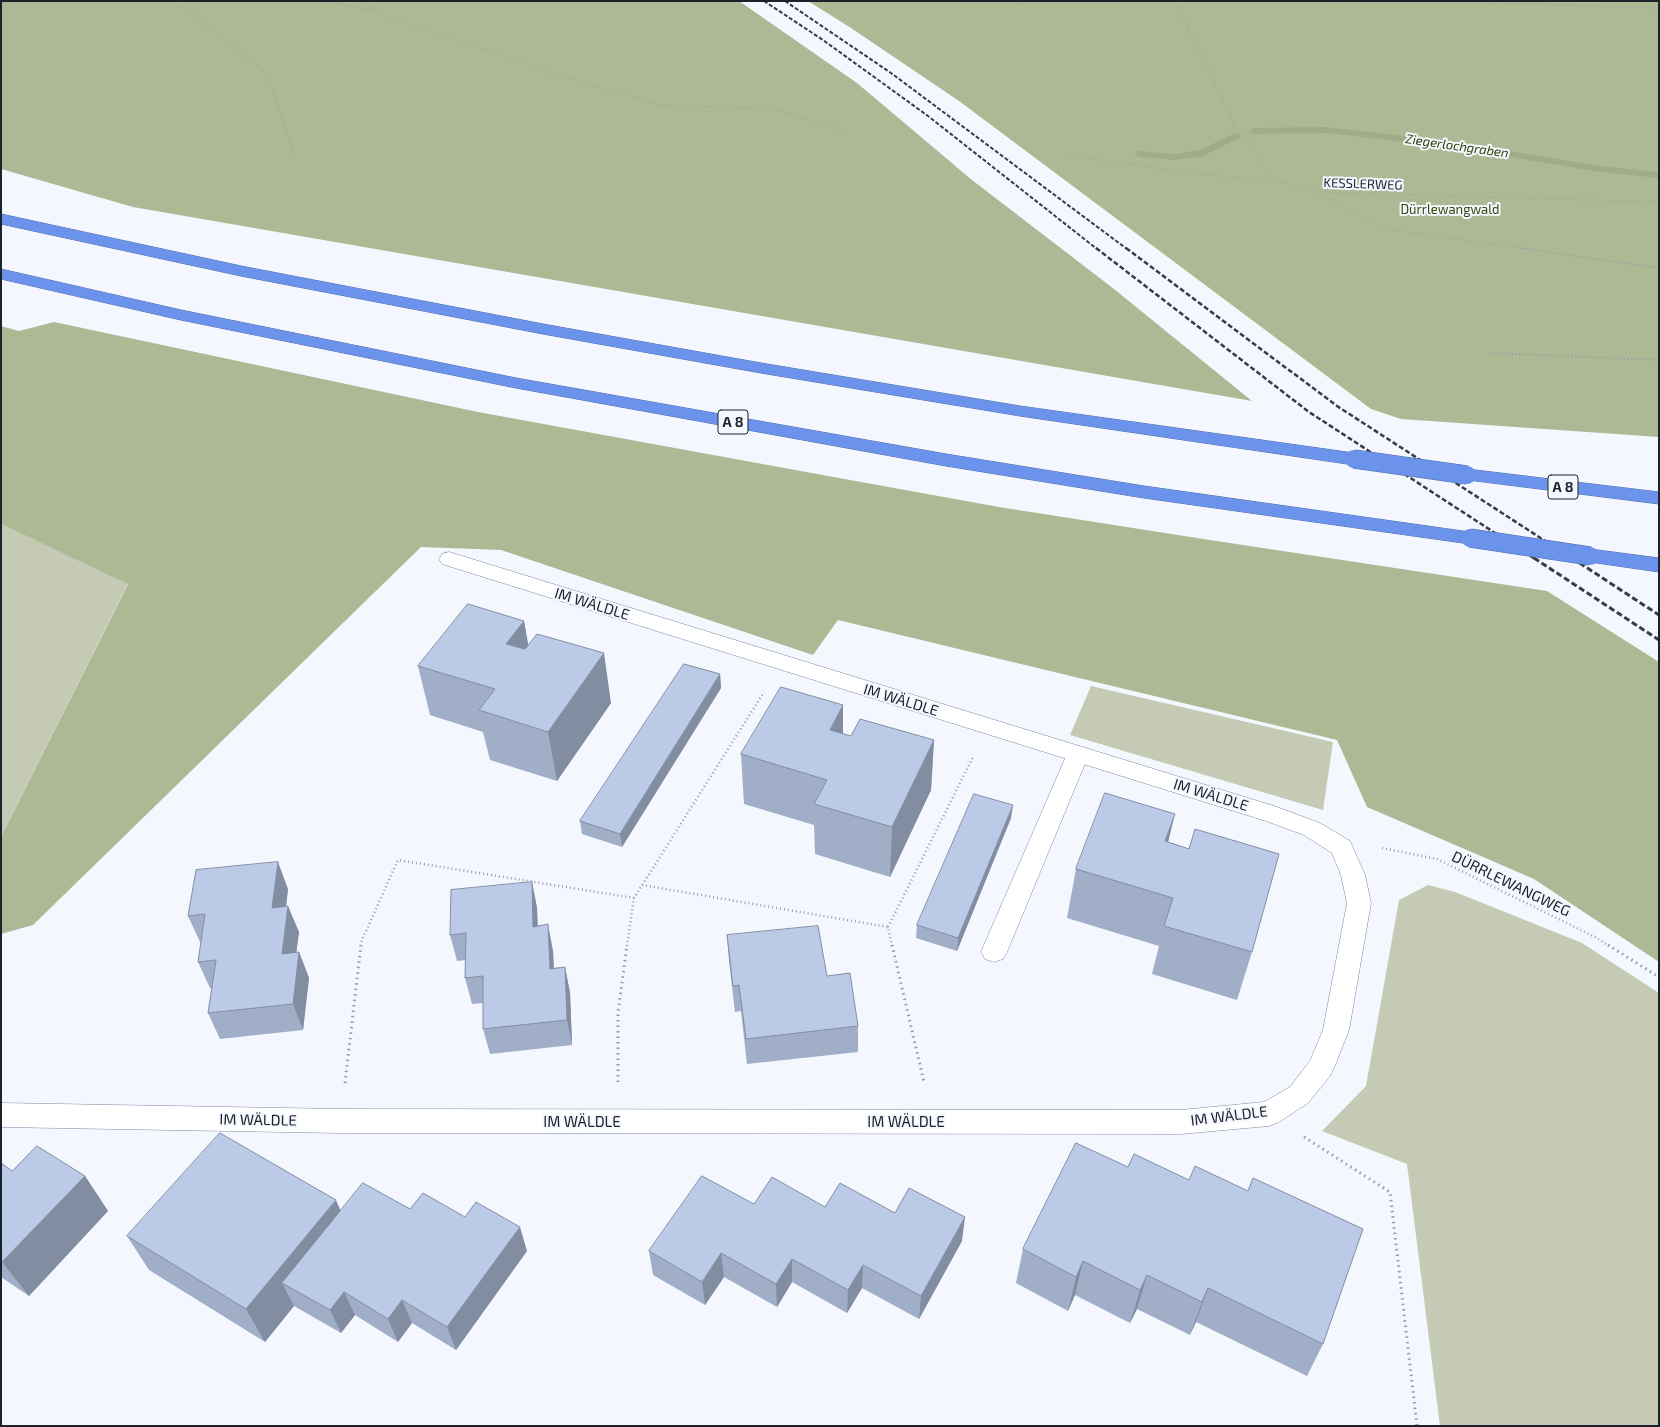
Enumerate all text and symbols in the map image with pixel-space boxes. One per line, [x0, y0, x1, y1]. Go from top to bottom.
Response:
water label: Ziegerlochgraben [1404, 131, 1510, 161]
street label: KESSLERWEG [1323, 175, 1403, 193]
park label: Dürrlewangwald [1400, 202, 1500, 218]
road number: A 8 [718, 410, 748, 434]
road number: A 8 [1548, 475, 1578, 499]
street label: IM WÄLDLE [552, 584, 632, 624]
street label: IM WÄLDLE [861, 680, 941, 720]
street label: IM WÄLDLE [1171, 775, 1251, 815]
street label: DÜRRLEWANGWEG [1449, 847, 1573, 921]
street label: IM WÄLDLE [1189, 1102, 1269, 1130]
street label: IM WÄLDLE [219, 1110, 297, 1130]
street label: IM WÄLDLE [543, 1113, 621, 1131]
street label: IM WÄLDLE [867, 1113, 945, 1131]

